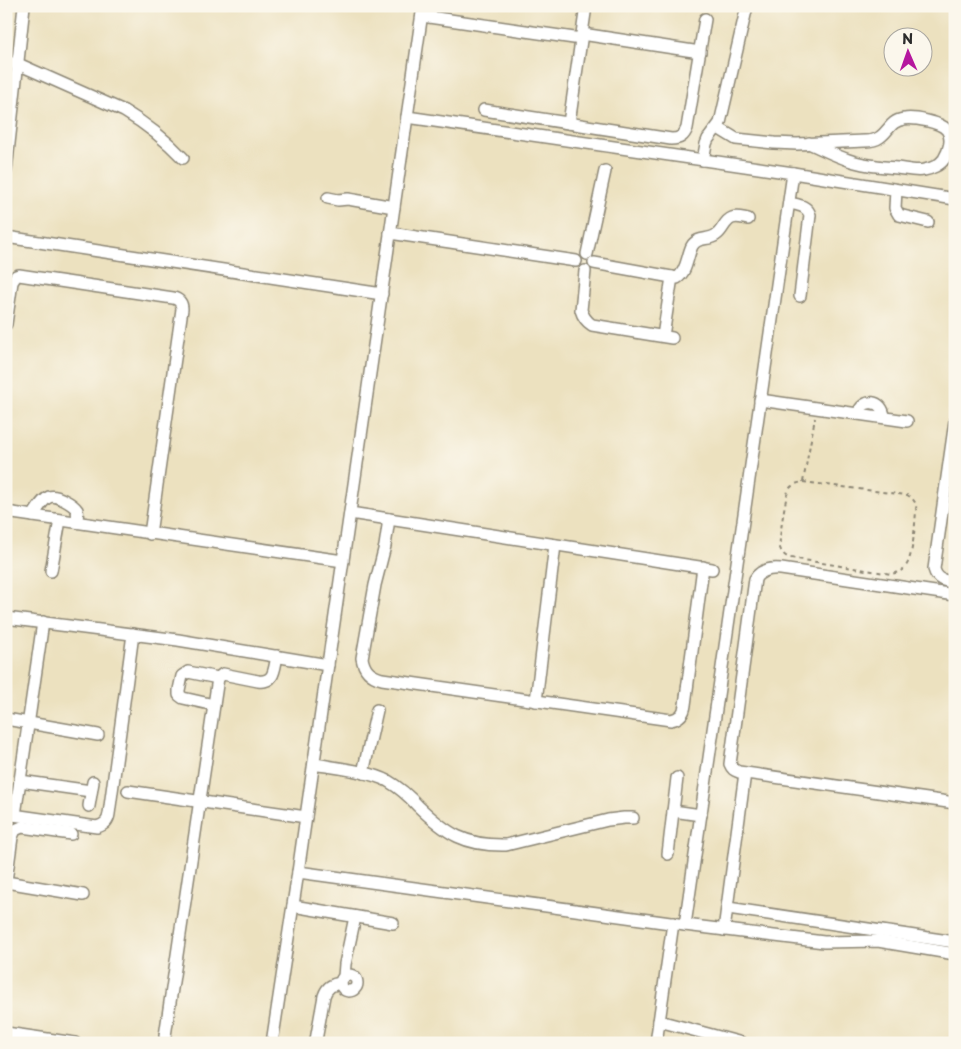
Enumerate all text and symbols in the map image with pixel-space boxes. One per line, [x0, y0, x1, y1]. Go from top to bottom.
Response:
north arrow [884, 28, 934, 78]
text: N [902, 28, 913, 49]

